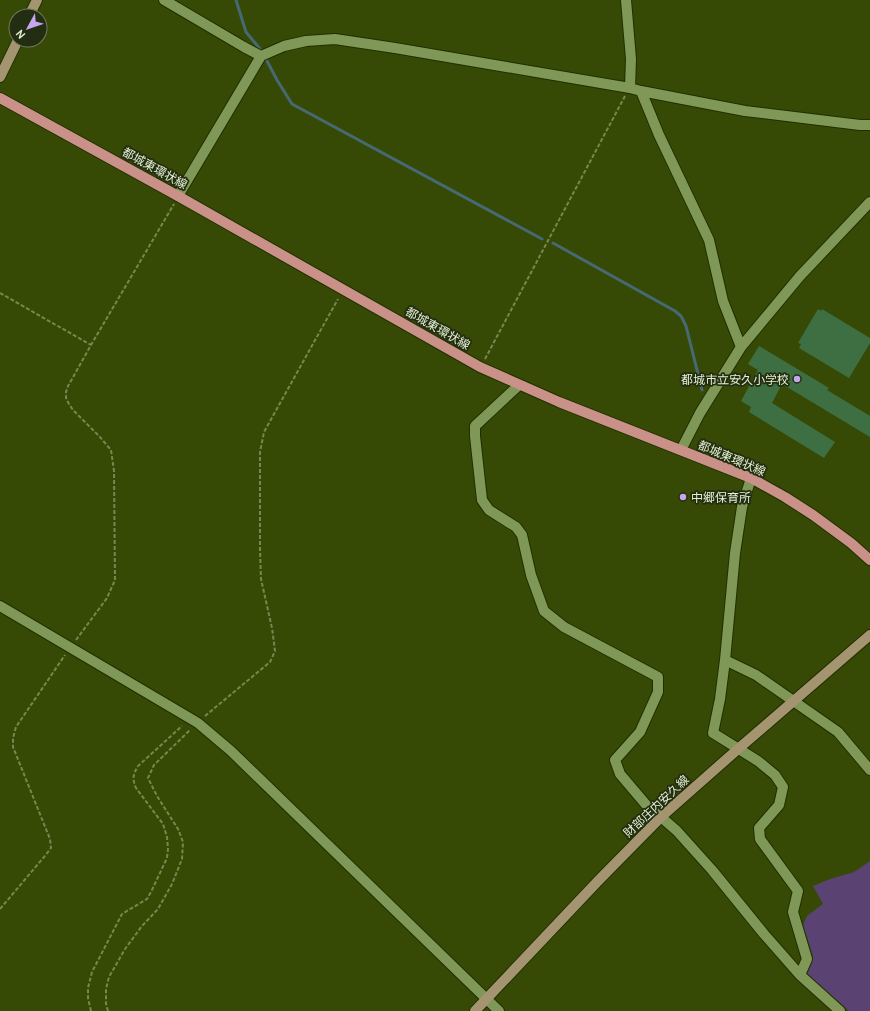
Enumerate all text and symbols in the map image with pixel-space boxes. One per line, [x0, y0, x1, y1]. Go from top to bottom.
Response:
north arrow [8, 8, 48, 48]
text: N [12, 27, 28, 42]
street label: 都城東環状線 [120, 144, 190, 192]
street label: 都城東環状線 [403, 304, 473, 352]
place label: 都城市立安久小学校 [681, 372, 789, 387]
marker: 都城市立安久小学校 [792, 374, 802, 384]
street label: 都城東環状線 [696, 437, 768, 479]
place label: 中郷保育所 [691, 490, 751, 505]
marker: 中郷保育所 [678, 492, 688, 502]
street label: 財部庄内安久線 [620, 772, 692, 840]

